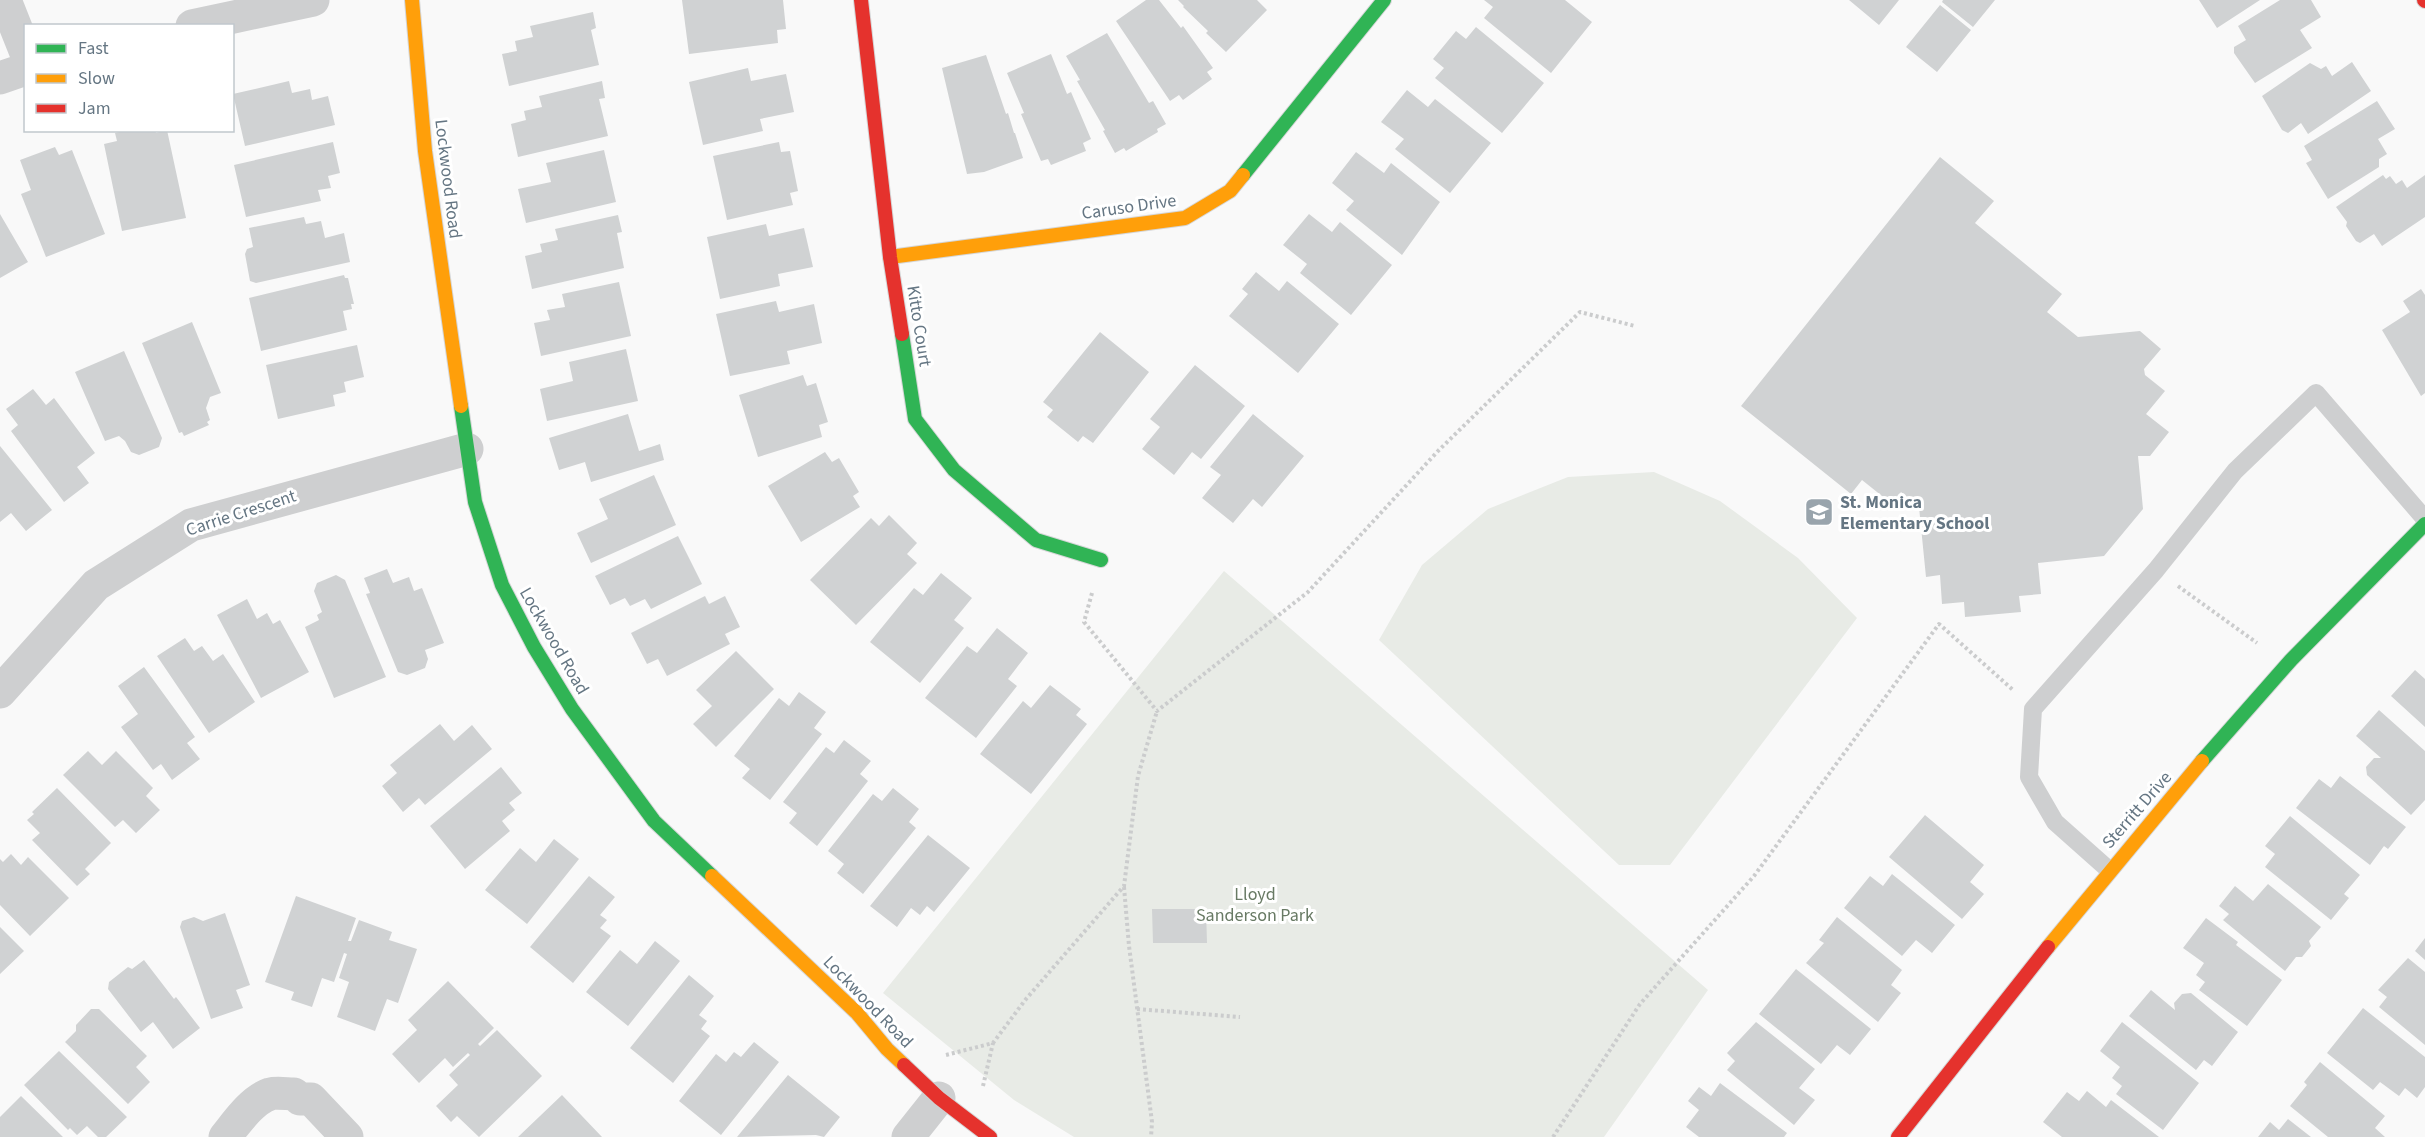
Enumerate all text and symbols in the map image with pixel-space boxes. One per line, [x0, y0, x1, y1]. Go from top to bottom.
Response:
legend [24, 24, 234, 132]
text: Fast [78, 36, 109, 61]
text: Slow [78, 66, 115, 91]
text: Jam [78, 96, 111, 121]
street label: Lockwood Road [428, 118, 468, 240]
street label: Caruso Drive [1080, 188, 1178, 226]
street label: Kitto Court [900, 284, 938, 368]
street label: Carrie Crescent [183, 483, 299, 543]
place label: St. Monica Elementary School [1840, 490, 1990, 536]
school or university icon: St. Monica Elementary School [1803, 496, 1835, 528]
street label: Lockwood Road [513, 583, 595, 699]
street label: Sterritt Drive [2096, 766, 2178, 854]
park label: Lloyd Sanderson Park [1196, 882, 1314, 928]
street label: Lockwood Road [817, 950, 919, 1054]

